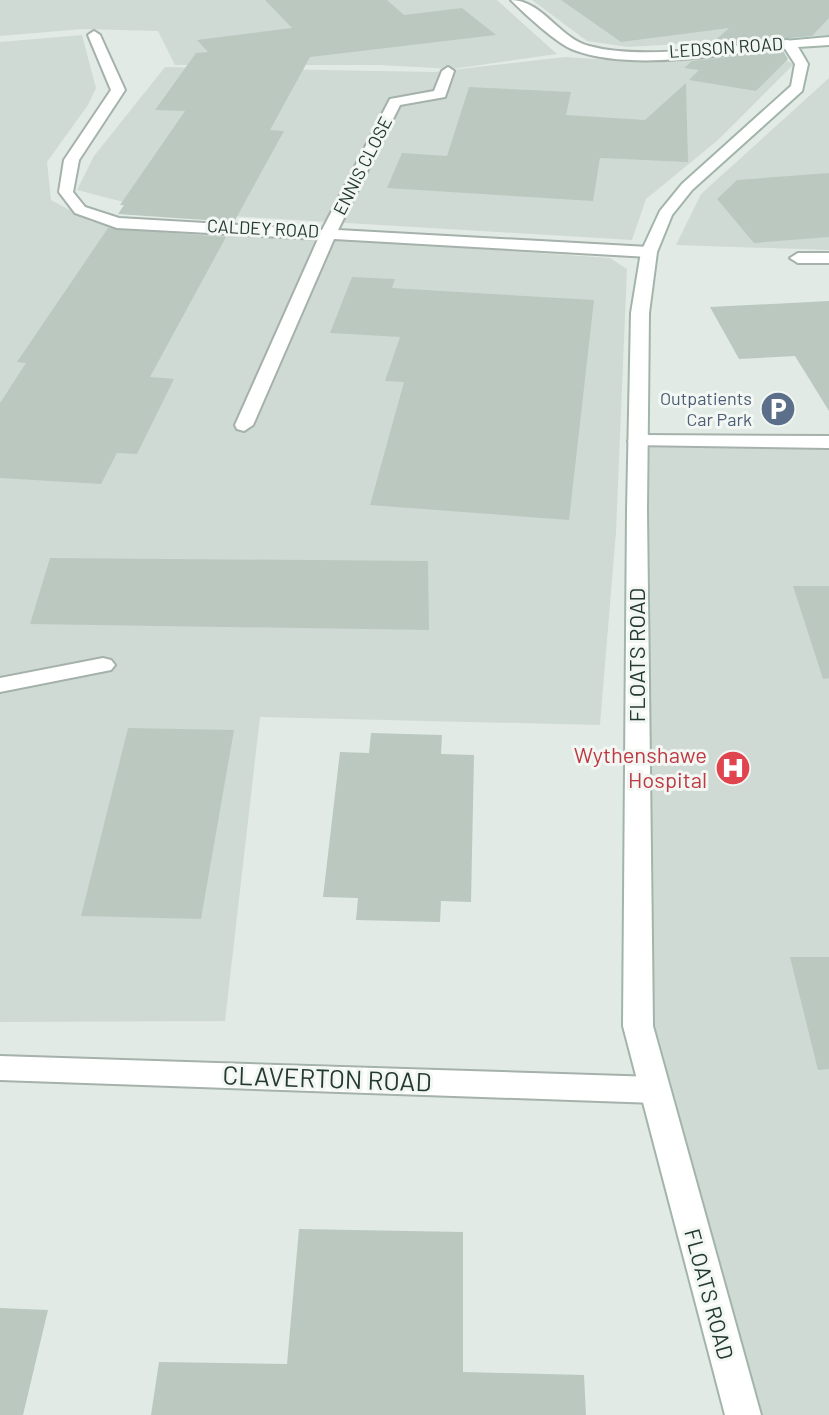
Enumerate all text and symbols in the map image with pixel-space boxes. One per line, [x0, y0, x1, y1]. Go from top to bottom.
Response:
street label: LEDSON ROAD [668, 32, 784, 62]
street label: ENNIS CLOSE [328, 113, 396, 218]
street label: CALDEY ROAD [206, 214, 320, 242]
place label: Outpatients Car Park [660, 387, 752, 430]
parking icon: Outpatients Car Park [759, 390, 797, 428]
street label: FLOATS ROAD [623, 588, 649, 722]
place label: Wythenshawe Hospital [574, 741, 707, 792]
hospital icon: Wythenshawe Hospital [714, 749, 752, 787]
street label: CLAVERTON ROAD [222, 1058, 432, 1097]
street label: FLOATS ROAD [680, 1226, 740, 1362]

